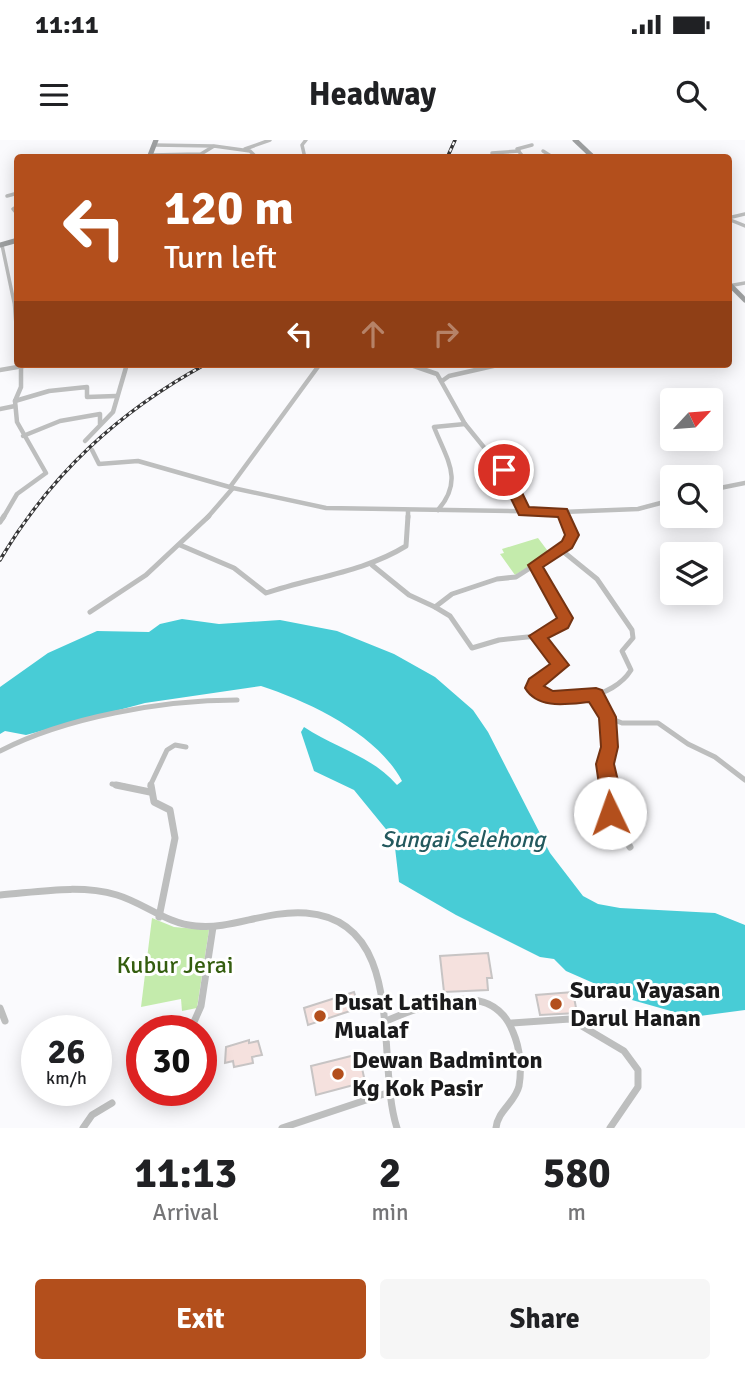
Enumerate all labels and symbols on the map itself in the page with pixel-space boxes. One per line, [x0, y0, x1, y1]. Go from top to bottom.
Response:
north arrow [660, 388, 723, 452]
pin [474, 440, 534, 500]
position arrow [573, 776, 647, 850]
water label: Sungai Selehong [381, 825, 547, 854]
park label: Kubur Jerai [116, 950, 234, 980]
place label: Surau Yayasan Darul Hanan [570, 975, 720, 1033]
place label: Pusat Latihan Mualaf [334, 987, 477, 1045]
marker: Surau Yayasan Darul Hanan [548, 996, 564, 1012]
marker: Pusat Latihan Mualaf [312, 1008, 328, 1024]
speed limit sign: 30 [126, 1015, 217, 1106]
place label: Dewan Badminton Kg Kok Pasir [352, 1045, 543, 1103]
marker: Dewan Badminton Kg Kok Pasir [330, 1066, 346, 1082]

